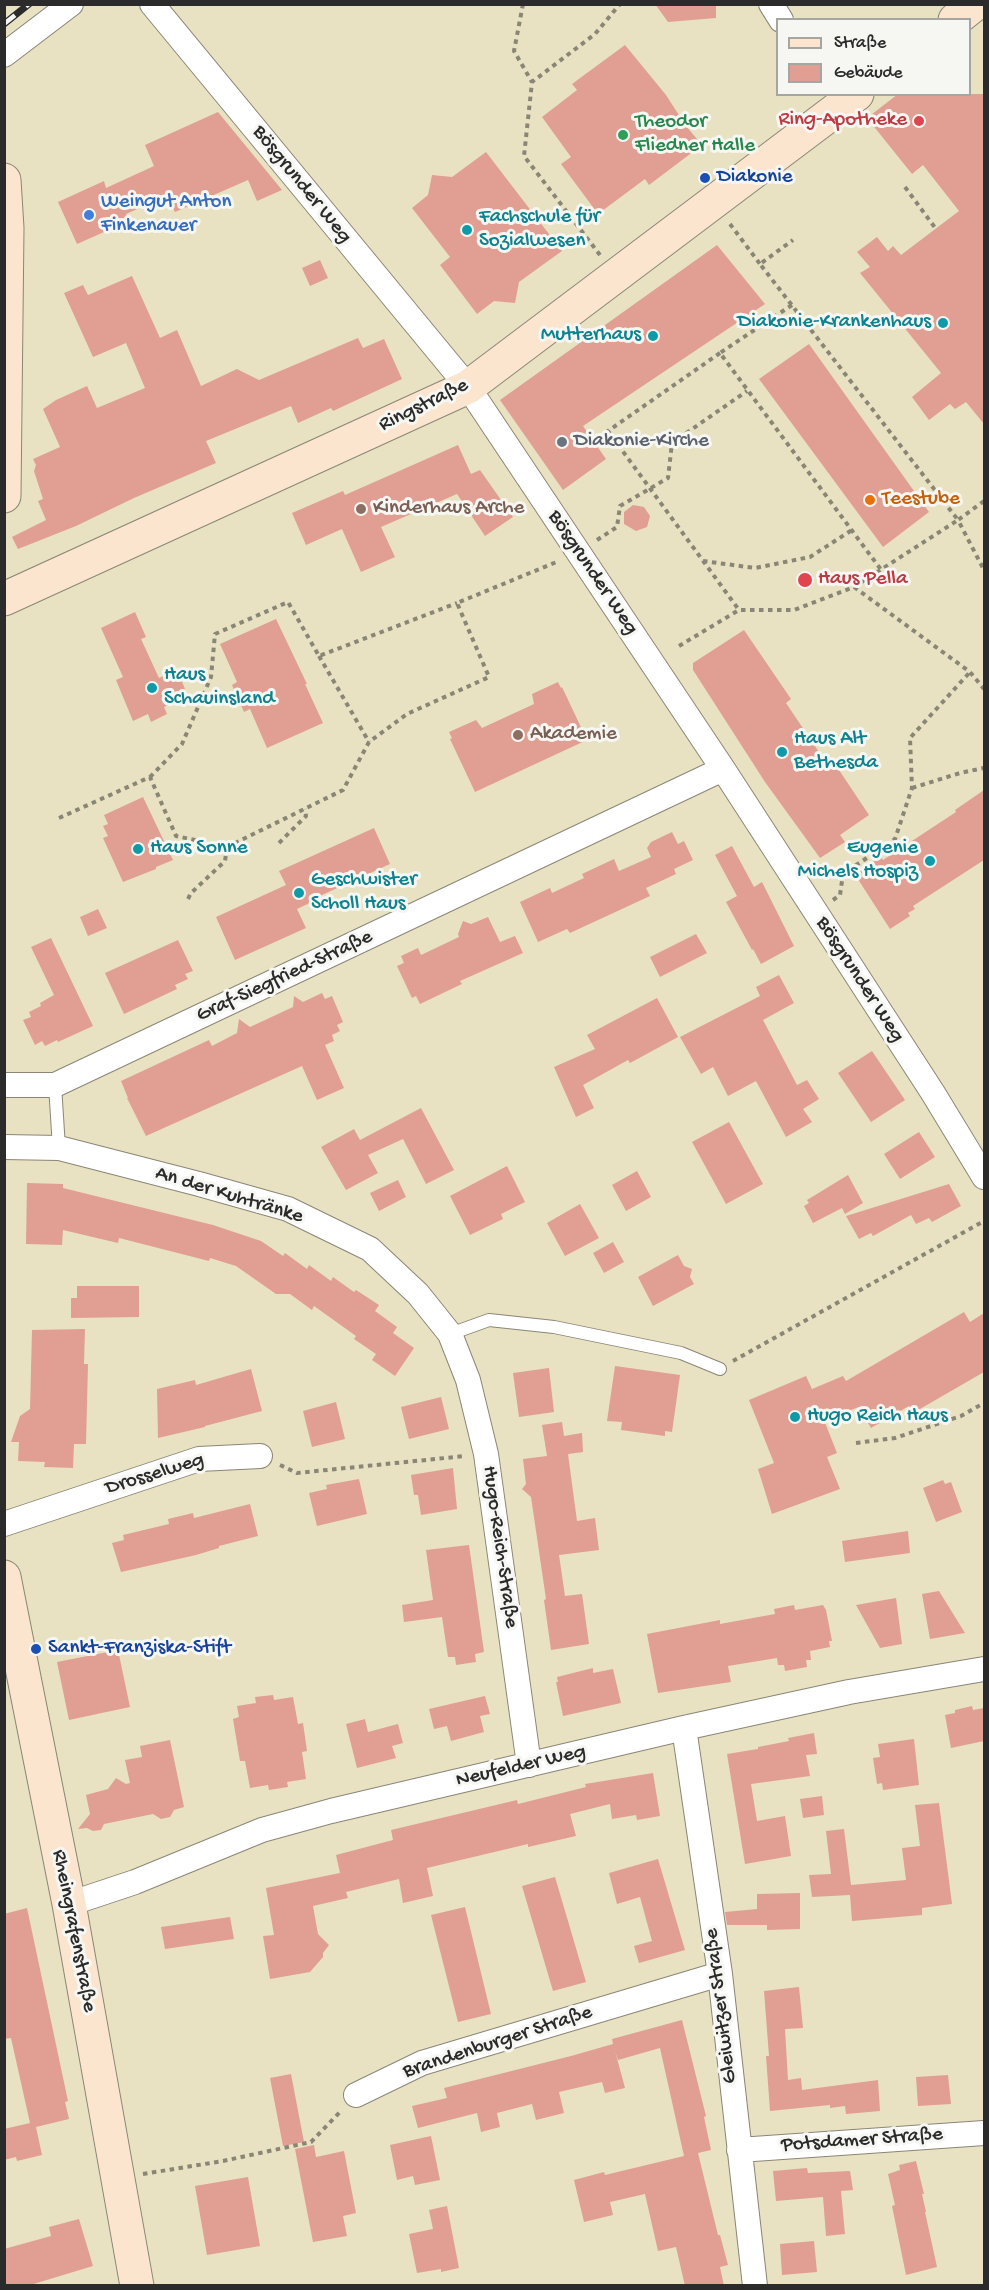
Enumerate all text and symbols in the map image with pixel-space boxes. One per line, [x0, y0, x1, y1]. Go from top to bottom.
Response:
legend [776, 18, 971, 96]
text: Straße [834, 33, 886, 54]
text: Gebäude [834, 63, 902, 84]
place label: Ring-Apotheke [778, 108, 907, 134]
place label: Theodor Fliedner Halle [635, 110, 755, 160]
marker: Ring-Apotheke [912, 114, 926, 128]
street label: Bösgrunder Weg [246, 121, 356, 249]
marker: Theodor Fliedner Halle [616, 128, 630, 142]
place label: Diakonie [717, 165, 793, 191]
marker: Diakonie [698, 171, 712, 185]
place label: Weingut Anton Finkenauer [101, 190, 231, 240]
place label: Fachschule für Sozialwesen [479, 205, 600, 255]
marker: Weingut Anton Finkenauer [82, 208, 96, 222]
marker: Fachschule für Sozialwesen [460, 223, 474, 237]
place label: Diakonie-Krankenhaus [738, 310, 931, 336]
marker: Diakonie-Krankenhaus [936, 316, 950, 330]
place label: Mutterhaus [541, 323, 641, 349]
marker: Mutterhaus [646, 329, 660, 343]
street label: Ringstraße [375, 374, 473, 438]
place label: Diakonie-Kirche [574, 429, 709, 455]
marker: Diakonie-Kirche [555, 435, 569, 449]
place label: Teestube [882, 487, 960, 513]
marker: Teestube [863, 493, 877, 507]
place label: Kinderhaus Arche [373, 496, 524, 522]
marker: Kinderhaus Arche [354, 502, 368, 516]
street label: Bösgrunder Weg [541, 506, 643, 640]
place label: Haus Pella [818, 567, 908, 593]
marker: Haus Pella [796, 571, 814, 589]
place label: Haus Schauinsland [164, 663, 274, 713]
marker: Haus Schauinsland [145, 681, 159, 695]
place label: Akademie [530, 722, 617, 748]
place label: Haus Alt Bethesda [794, 727, 878, 777]
marker: Akademie [511, 728, 525, 742]
marker: Haus Alt Bethesda [775, 745, 789, 759]
place label: Haus Sonne [150, 836, 248, 862]
place label: Eugenie Michels Hospiz [798, 836, 918, 886]
marker: Haus Sonne [131, 842, 145, 856]
marker: Eugenie Michels Hospiz [923, 854, 937, 868]
place label: Geschwister Scholl Haus [311, 868, 417, 918]
marker: Geschwister Scholl Haus [292, 886, 306, 900]
street label: Bösgrunder Weg [809, 912, 909, 1048]
street label: Graf-Siegfried-Straße [193, 925, 377, 1029]
street label: An der Kuhtränke [152, 1162, 306, 1230]
place label: Hugo Reich Haus [807, 1404, 948, 1430]
marker: Hugo Reich Haus [788, 1410, 802, 1424]
street label: Drosselweg [103, 1448, 207, 1502]
street label: Hugo-Reich-Straße [475, 1464, 523, 1630]
place label: Sankt-Franziska-Stift [48, 1636, 231, 1662]
marker: Sankt-Franziska-Stift [29, 1642, 43, 1656]
street label: Neufelder Weg [454, 1740, 588, 1794]
street label: Rheingrafenstraße [45, 1848, 101, 2014]
street label: Gleiwitzer Straße [700, 1927, 744, 2085]
street label: Brandenburger Straße [400, 2001, 596, 2085]
street label: Potsdamer Straße [780, 2123, 944, 2159]

